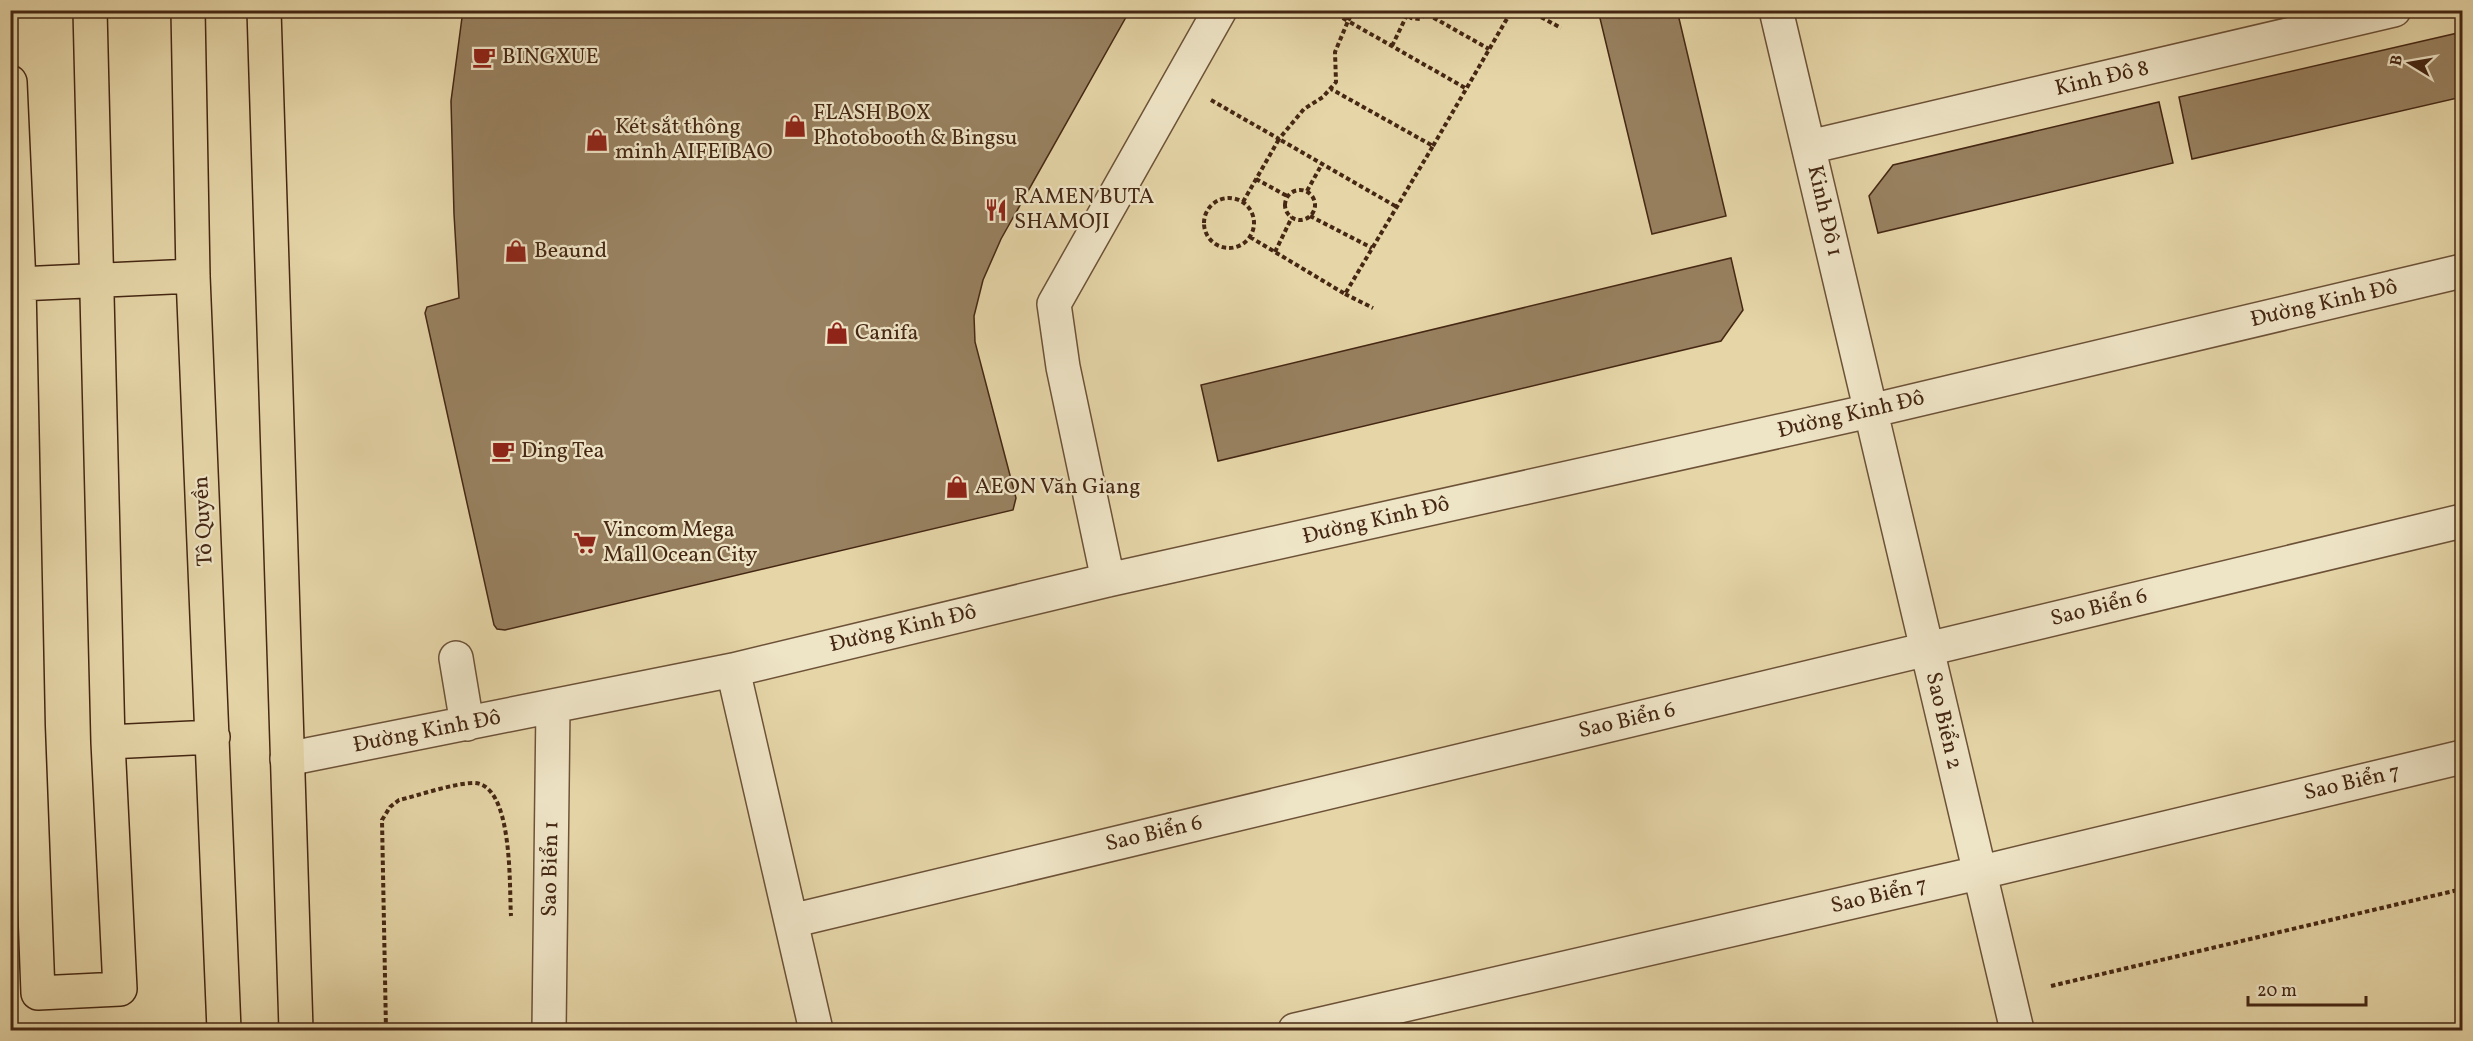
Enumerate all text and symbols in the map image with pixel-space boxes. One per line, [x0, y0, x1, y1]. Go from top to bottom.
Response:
north arrow [2380, 33, 2440, 93]
place label: BINGXUE [502, 42, 599, 73]
cafe icon: BINGXUE [471, 44, 497, 70]
street label: Kinh Đô 8 [2052, 53, 2152, 105]
text: B [2385, 53, 2409, 68]
place label: FLASH BOX Photobooth & Bingsu [813, 98, 1018, 154]
place label: Két sắt thông minh AIFEIBAO [615, 112, 773, 168]
shop icon: FLASH BOX Photobooth & Bingsu [782, 113, 808, 139]
shop icon: Két sắt thông minh AIFEIBAO [584, 127, 610, 153]
street label: Kinh Đô 1 [1798, 162, 1850, 260]
place label: RAMEN BUTA SHAMOJI [1014, 182, 1154, 238]
restaurant icon: RAMEN BUTA SHAMOJI [983, 197, 1009, 223]
place label: Beaund [534, 236, 607, 267]
shop icon: Beaund [503, 238, 529, 264]
street label: Đường Kinh Đô [2247, 272, 2401, 336]
place label: Canifa [855, 318, 919, 349]
shop icon: Canifa [824, 320, 850, 346]
street label: Đường Kinh Đô [1774, 383, 1928, 447]
place label: Ding Tea [521, 436, 605, 467]
cafe icon: Ding Tea [490, 438, 516, 464]
place label: AEON Văn Giang [975, 472, 1140, 503]
shop icon: AEON Văn Giang [944, 474, 970, 500]
street label: Tô Quyền [186, 475, 222, 567]
street label: Đường Kinh Đô [1299, 489, 1453, 553]
place label: Vincom Mega Mall Ocean City [603, 515, 758, 571]
supermarket icon: Vincom Mega Mall Ocean City [572, 530, 598, 556]
street label: Sao Biển 6 [2047, 581, 2151, 635]
street label: Đường Kinh Đô [826, 597, 980, 661]
street label: Sao Biển 2 [1917, 669, 1969, 773]
street label: Sao Biển 6 [1575, 695, 1679, 747]
street label: Đường Kinh Đô [350, 702, 504, 762]
street label: Sao Biển 7 [2301, 757, 2403, 809]
street label: Sao Biển 6 [1102, 808, 1206, 860]
street label: Sao Biển 1 [535, 821, 567, 917]
street label: Sao Biển 7 [1828, 870, 1930, 922]
scale bar [2248, 969, 2366, 1007]
text: 20 m [2257, 979, 2297, 1004]

